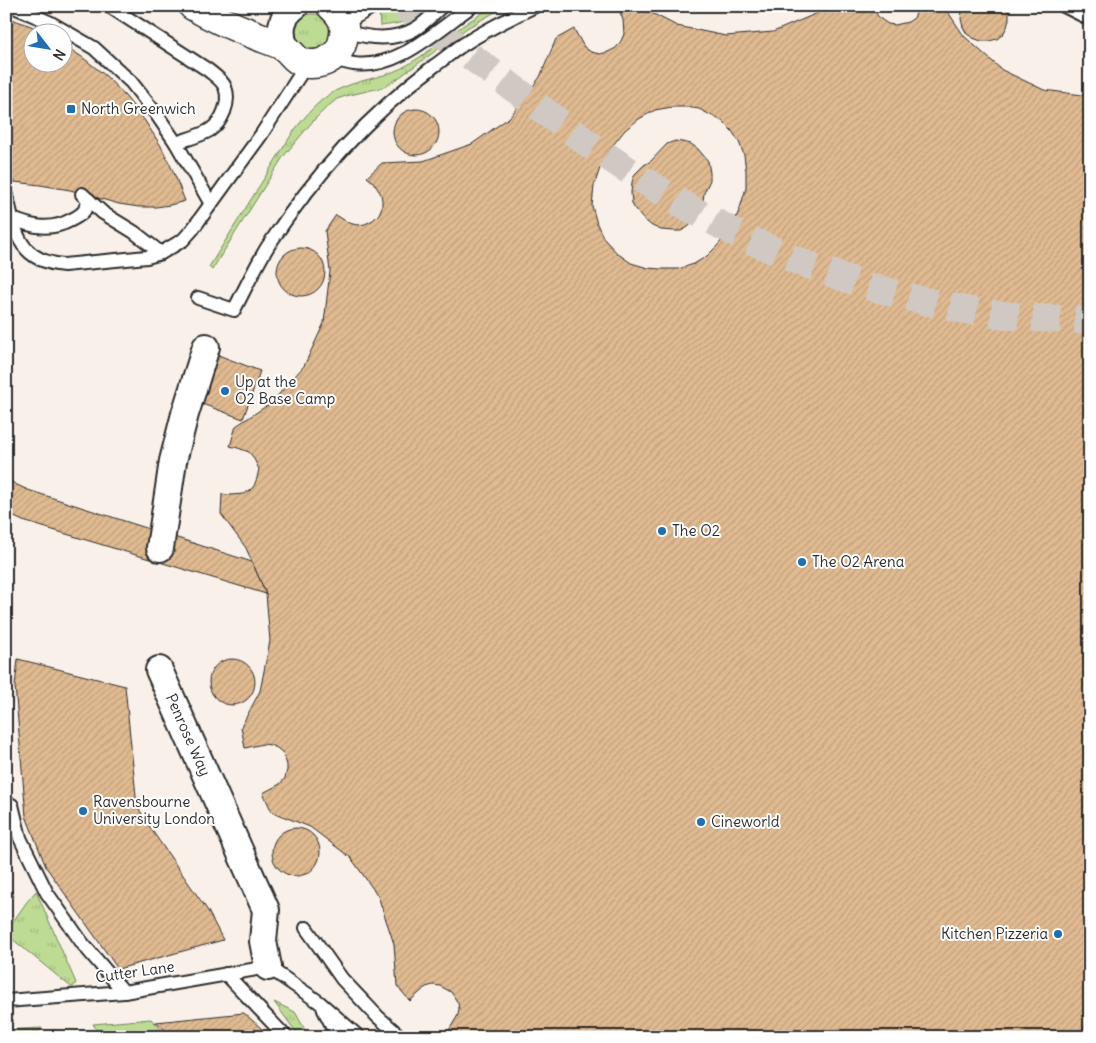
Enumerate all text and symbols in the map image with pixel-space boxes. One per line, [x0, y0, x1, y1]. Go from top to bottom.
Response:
north arrow [22, 22, 72, 72]
text: N [49, 46, 69, 63]
place label: North Greenwich [81, 99, 196, 118]
marker: North Greenwich [65, 103, 77, 115]
place label: Up at the O2 Base Camp [235, 372, 335, 408]
marker: Up at the O2 Base Camp [219, 385, 231, 397]
place label: The O2 [672, 521, 720, 540]
marker: The O2 [656, 525, 668, 537]
place label: The O2 Arena [812, 552, 905, 571]
marker: The O2 Arena [796, 556, 808, 568]
street label: Penrose Way [162, 691, 215, 779]
place label: Ravensbourne University London [93, 792, 215, 828]
marker: Ravensbourne University London [77, 805, 89, 817]
place label: Cineworld [711, 812, 780, 831]
marker: Cineworld [695, 816, 707, 828]
place label: Kitchen Pizzeria [941, 924, 1048, 943]
marker: Kitchen Pizzeria [1052, 928, 1064, 940]
street label: Cutter Lane [94, 957, 176, 986]

